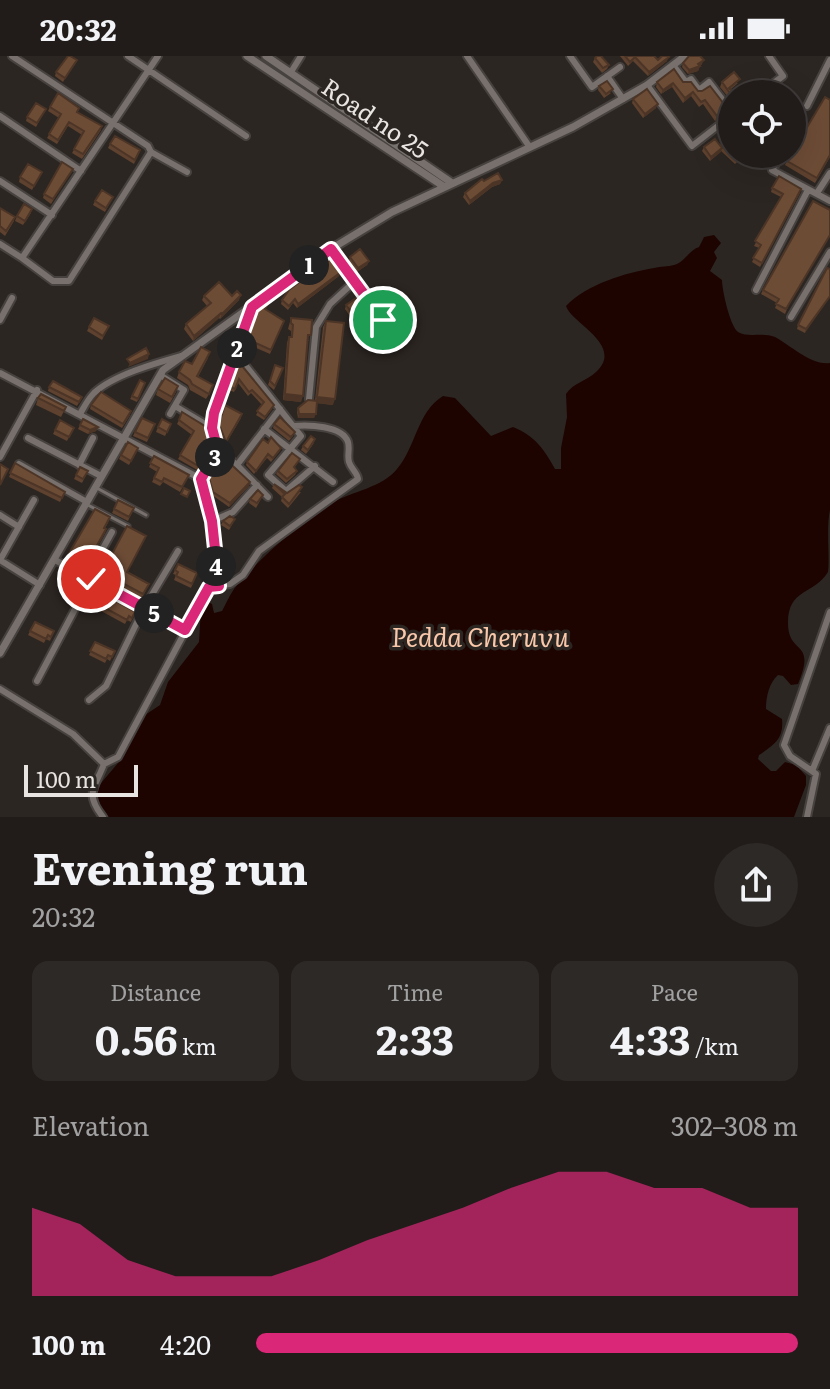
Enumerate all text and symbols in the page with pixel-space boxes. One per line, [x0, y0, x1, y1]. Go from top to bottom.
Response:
text: 20:32 [40, 6, 117, 50]
street label: Road no 25 [316, 68, 436, 166]
map controls [718, 80, 806, 168]
button: locate [718, 80, 806, 168]
pin: 1 [289, 245, 329, 285]
text: 1 [304, 248, 314, 281]
pin [349, 286, 417, 354]
icon: arrive [361, 298, 405, 342]
pin: 2 [217, 328, 257, 368]
text: 2 [231, 331, 243, 364]
pin: 3 [195, 437, 235, 477]
text: 3 [209, 440, 221, 473]
pin [57, 545, 125, 613]
pin: 4 [196, 546, 236, 586]
text: 4 [209, 549, 223, 582]
icon: check [69, 557, 113, 601]
pin: 5 [134, 593, 174, 633]
text: 5 [148, 596, 160, 629]
water label: Pedda Cheruvu [391, 616, 570, 655]
scale bar [24, 761, 138, 797]
text: 100 m [36, 762, 96, 795]
text: Evening run [32, 833, 308, 899]
button: share [714, 843, 798, 927]
text: 20:32 [32, 896, 95, 935]
text: Distance [110, 975, 201, 1008]
text: Time [387, 975, 443, 1008]
text: Pace [651, 975, 698, 1008]
text: 0.56 [95, 1008, 178, 1067]
text: 2:33 [376, 1008, 454, 1067]
text: 4:33 [610, 1008, 691, 1067]
text: km [178, 1029, 217, 1062]
text: /km [691, 1029, 739, 1062]
text: Elevation [32, 1105, 150, 1144]
text: 302–308 m [671, 1105, 798, 1144]
text: 100 m [32, 1324, 106, 1363]
text: 4:20 [160, 1324, 211, 1363]

